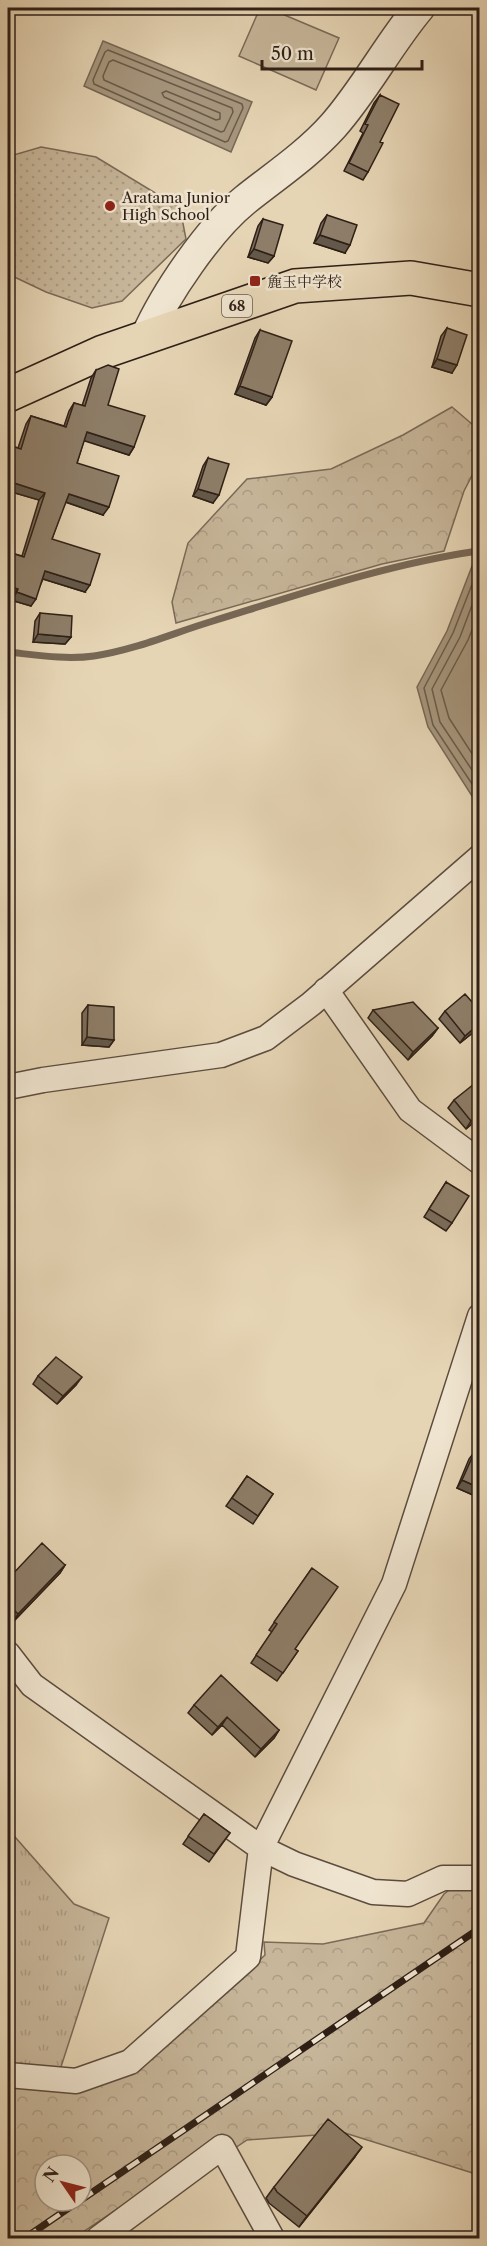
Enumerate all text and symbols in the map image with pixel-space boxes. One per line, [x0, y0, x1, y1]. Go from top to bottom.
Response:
scale bar [262, 33, 422, 71]
text: 50 m [271, 43, 314, 65]
place label: Aratama Junior High School [121, 188, 231, 224]
marker: Aratama Junior High School [103, 199, 117, 213]
place label: 麁玉中学校 [267, 272, 342, 291]
marker: 麁玉中学校 [248, 274, 262, 288]
road number: 68 [222, 295, 252, 317]
north arrow [33, 2153, 93, 2213]
text: N [39, 2163, 63, 2186]

